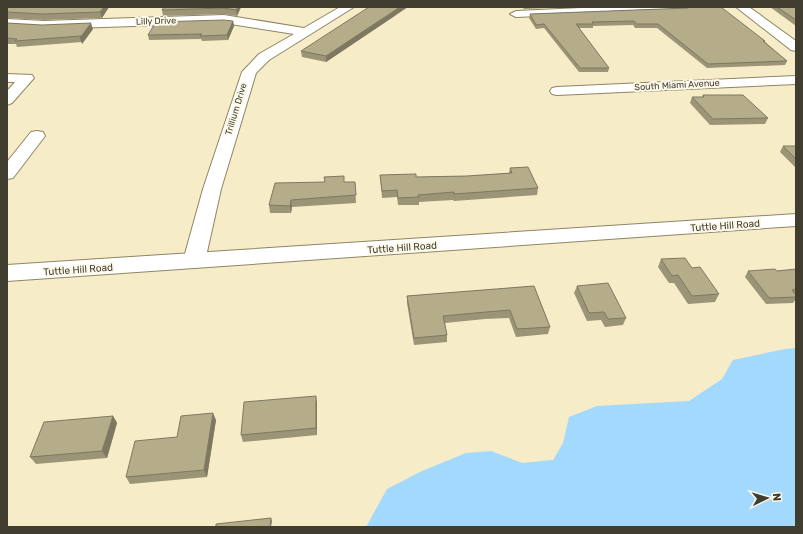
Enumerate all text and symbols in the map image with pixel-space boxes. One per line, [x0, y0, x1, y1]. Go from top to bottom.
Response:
street label: Lilly Drive [136, 15, 176, 27]
street label: South Miami Avenue [634, 78, 720, 92]
street label: Trillium Drive [223, 82, 249, 136]
street label: Tuttle Hill Road [690, 218, 760, 234]
street label: Tuttle Hill Road [367, 240, 437, 256]
street label: Tuttle Hill Road [43, 262, 113, 278]
north arrow [747, 478, 787, 518]
text: N [770, 493, 783, 502]

